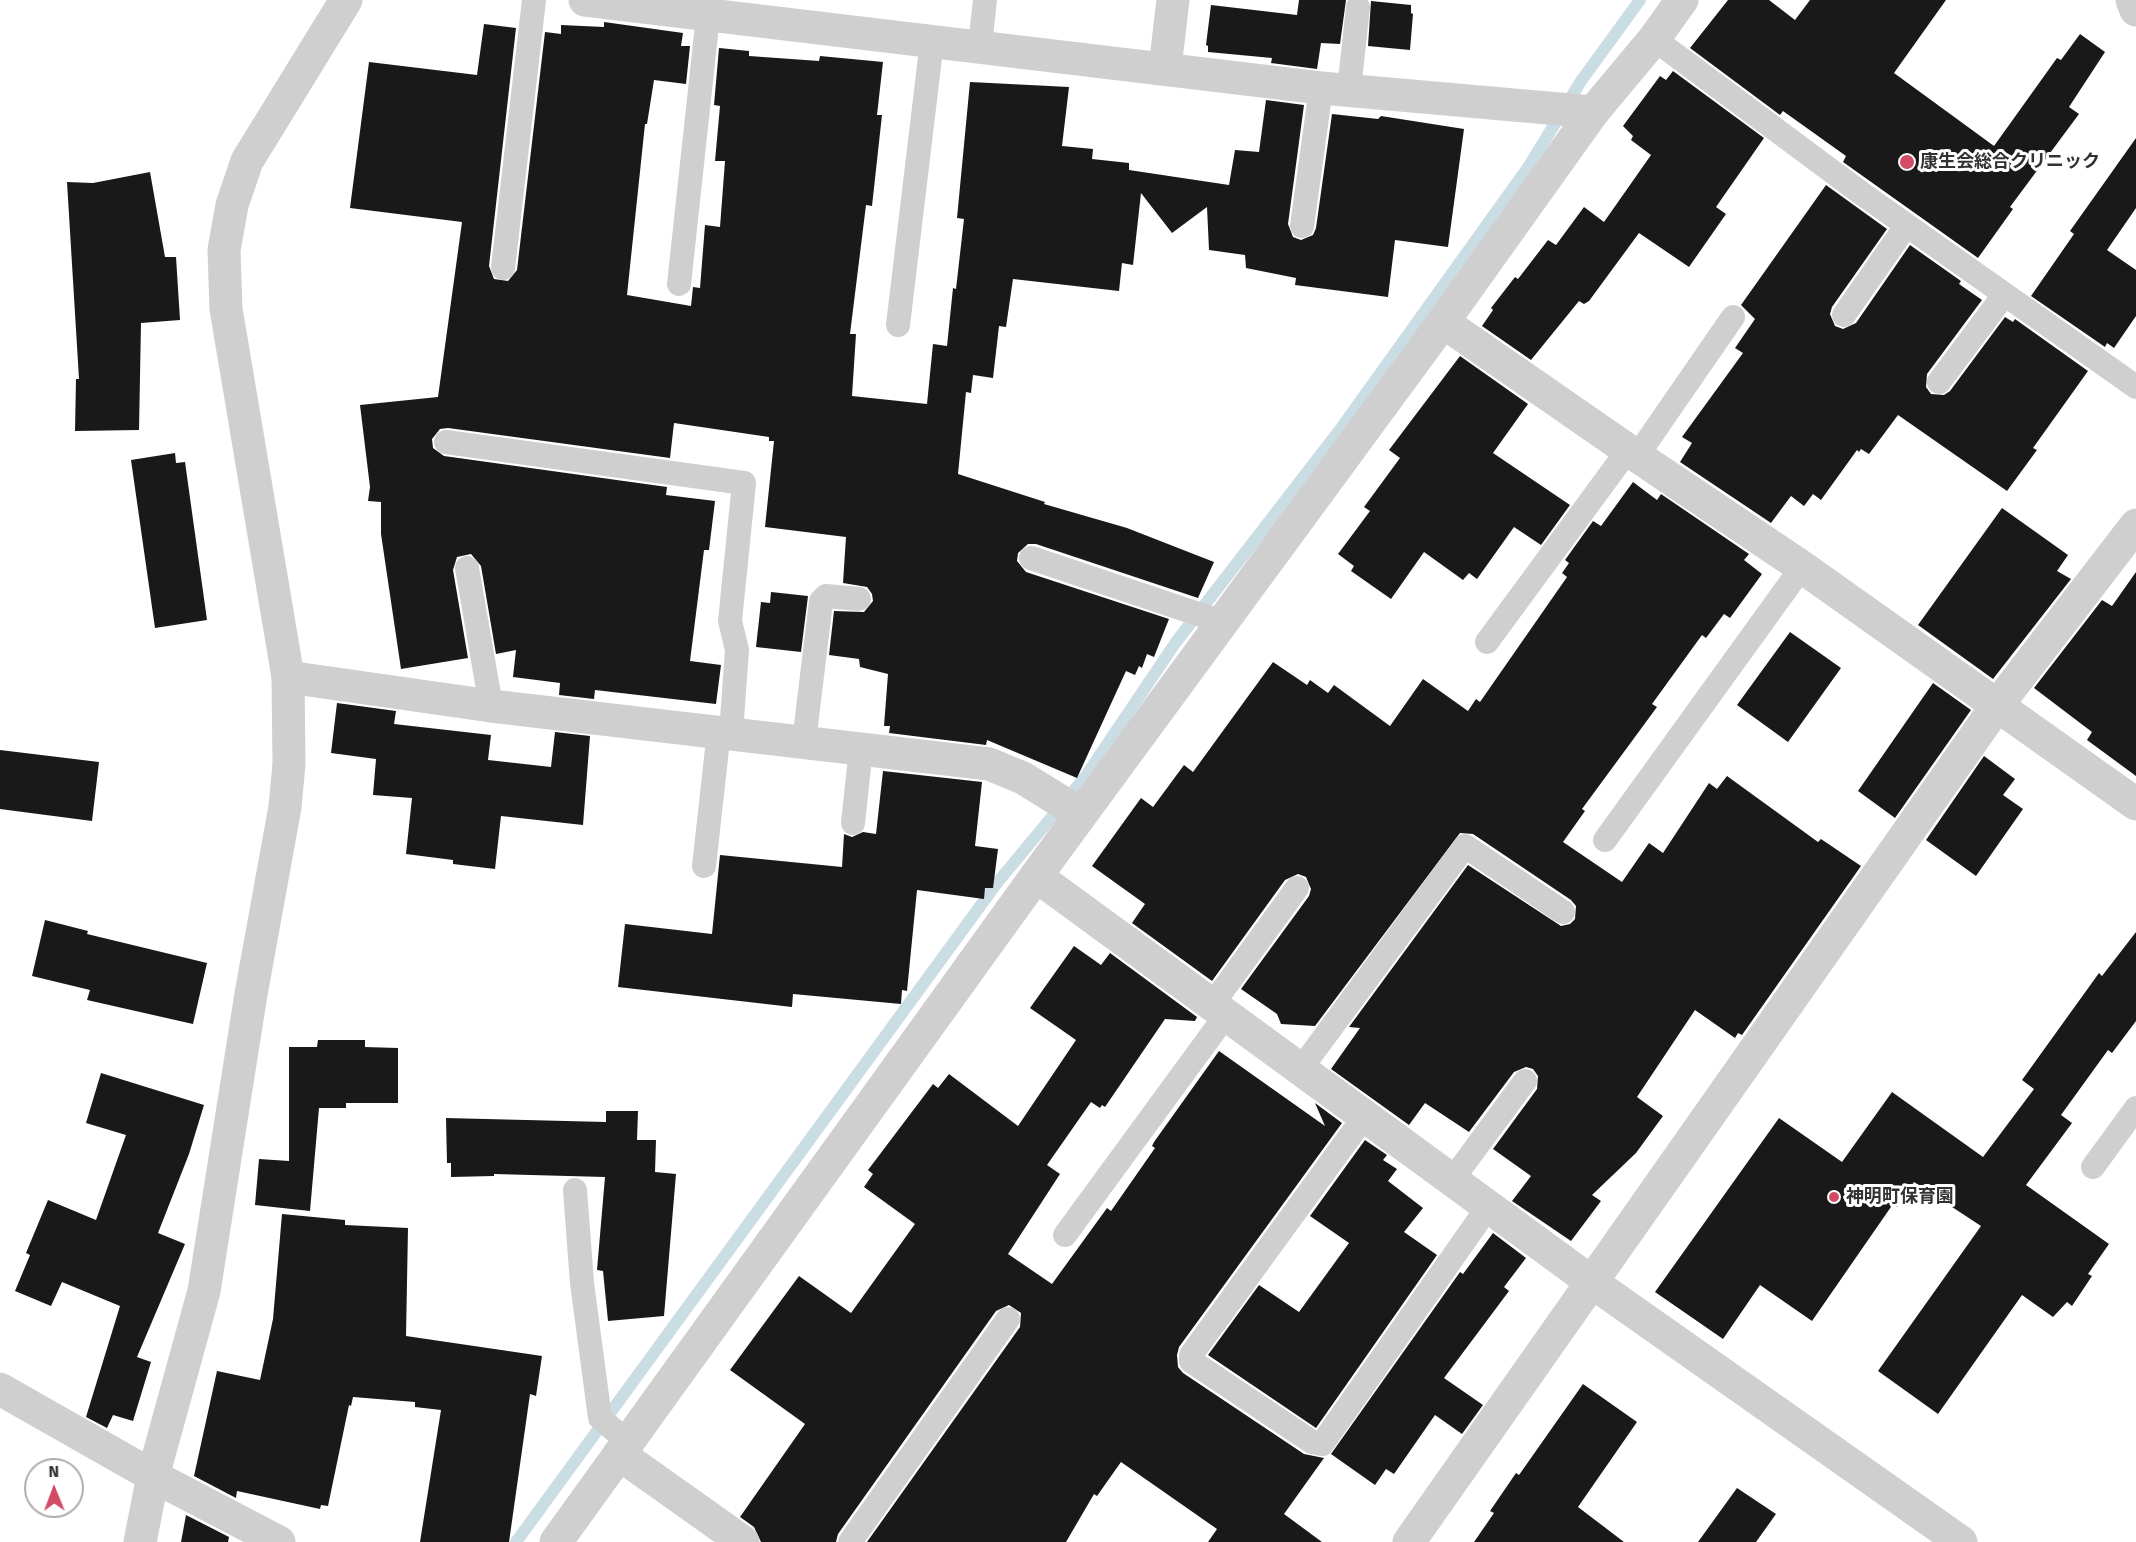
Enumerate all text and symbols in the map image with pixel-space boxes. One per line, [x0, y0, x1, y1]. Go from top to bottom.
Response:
place label: 康生会総合クリニック [1920, 151, 2100, 173]
marker: 康生会総合クリニック [1898, 153, 1916, 171]
place label: 神明町保育園 [1846, 1186, 1954, 1208]
marker: 神明町保育園 [1827, 1190, 1841, 1204]
north arrow [24, 1458, 84, 1518]
text: N [48, 1462, 59, 1481]

